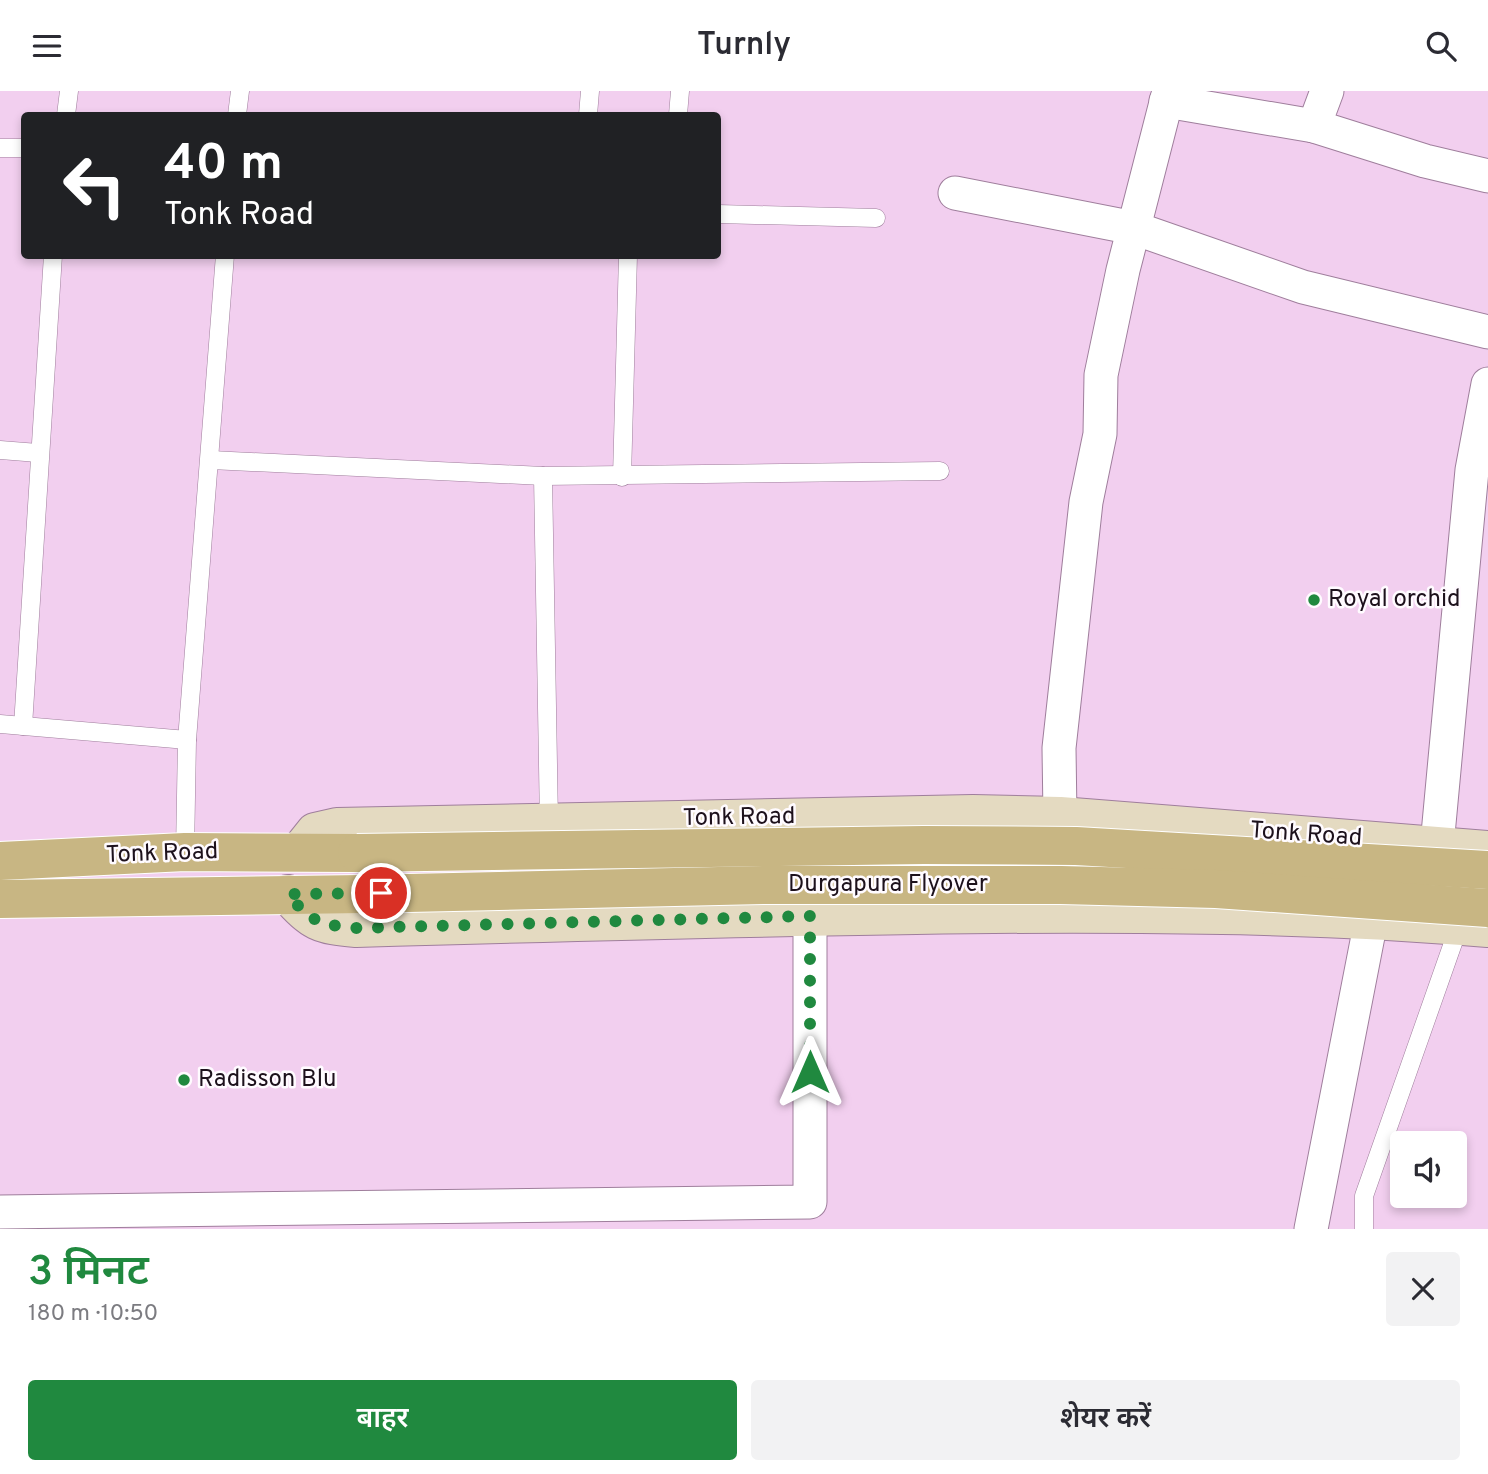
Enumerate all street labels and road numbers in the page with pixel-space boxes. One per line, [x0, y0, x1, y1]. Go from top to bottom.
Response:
street label: Tonk Road [682, 802, 796, 834]
street label: Tonk Road [1249, 816, 1363, 854]
street label: Tonk Road [105, 837, 219, 871]
street label: Durgapura Flyover [788, 870, 988, 900]

